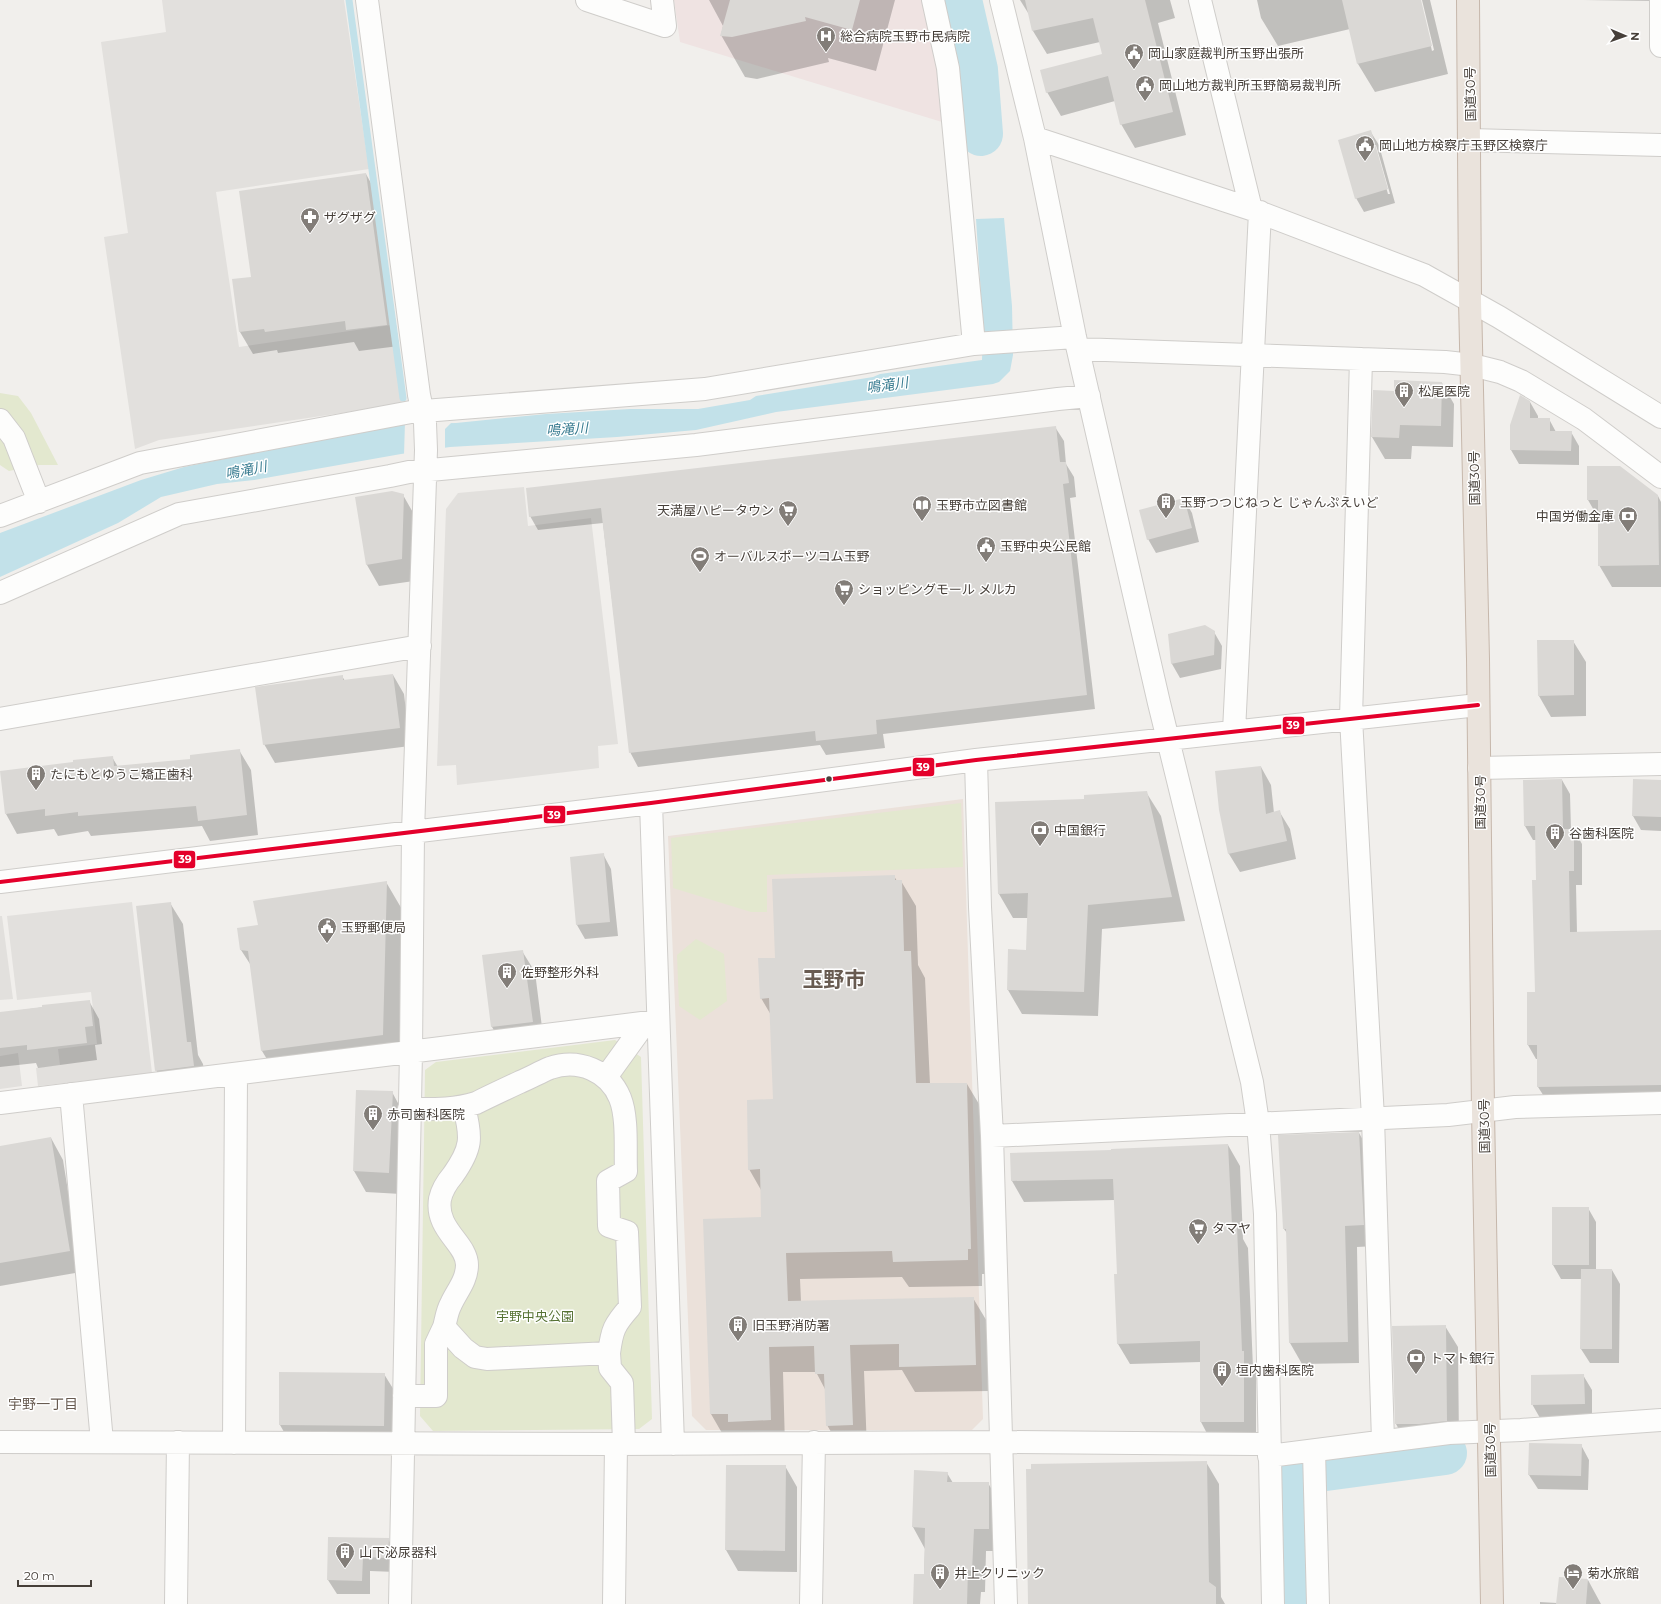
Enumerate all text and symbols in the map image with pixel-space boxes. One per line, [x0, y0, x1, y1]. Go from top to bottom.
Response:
north arrow [1605, 16, 1645, 56]
hospital icon: 総合病院玉野市民病院 [815, 25, 837, 53]
place label: 総合病院玉野市民病院 [840, 28, 970, 44]
text: N [1628, 32, 1642, 41]
public building icon: 岡山家庭裁判所玉野出張所 [1123, 42, 1145, 70]
place label: 岡山家庭裁判所玉野出張所 [1148, 45, 1304, 61]
street label: 国道30号 [1462, 66, 1478, 122]
public building icon: 岡山地方裁判所玉野簡易裁判所 [1134, 74, 1156, 102]
place label: 岡山地方裁判所玉野簡易裁判所 [1159, 77, 1341, 93]
public building icon: 岡山地方検察庁玉野区検察庁 [1354, 134, 1376, 162]
place label: 岡山地方検察庁玉野区検察庁 [1379, 137, 1548, 153]
pharmacy icon: ザグザグ [299, 206, 321, 234]
place label: ザグザグ [324, 209, 376, 225]
water label: 鳴滝川 [865, 373, 911, 397]
building icon: 松尾医院 [1393, 380, 1415, 408]
place label: 松尾医院 [1418, 383, 1470, 399]
water label: 鳴滝川 [545, 418, 591, 439]
street label: 国道30号 [1466, 450, 1482, 506]
water label: 鳴滝川 [224, 457, 270, 483]
building icon: 玉野つつじねっと じゃんぷえいど [1155, 491, 1177, 519]
library icon: 玉野市立図書館 [911, 494, 933, 522]
place label: 玉野つつじねっと じゃんぷえいど [1180, 494, 1378, 510]
place label: 玉野市立図書館 [936, 497, 1027, 513]
supermarket icon: 天満屋ハピータウン [777, 499, 799, 527]
place label: 天満屋ハピータウン [657, 502, 774, 518]
bank icon: 中国労働金庫 [1617, 505, 1639, 533]
place label: 中国労働金庫 [1536, 508, 1614, 524]
public building icon: 玉野中央公民館 [975, 535, 997, 563]
place label: 玉野中央公民館 [1000, 538, 1091, 554]
sports icon: オーバルスポーツコム玉野 [689, 545, 711, 573]
place label: オーバルスポーツコム玉野 [714, 548, 870, 564]
supermarket icon: ショッピングモール メルカ [833, 578, 855, 606]
place label: ショッピングモール メルカ [858, 581, 1017, 597]
line badge: 39 [1282, 716, 1305, 735]
text: 39 [1285, 718, 1300, 732]
line badge: 39 [912, 757, 935, 777]
text: 39 [915, 760, 930, 774]
building icon: たにもとゆうこ矯正歯科 [25, 763, 47, 791]
place label: たにもとゆうこ矯正歯科 [50, 766, 193, 782]
unlabelled marker [824, 774, 834, 784]
street label: 国道30号 [1472, 775, 1488, 829]
line badge: 39 [543, 805, 566, 824]
text: 39 [546, 808, 561, 822]
bank icon: 中国銀行 [1029, 819, 1051, 847]
place label: 中国銀行 [1054, 822, 1106, 838]
building icon: 谷歯科医院 [1544, 822, 1566, 850]
place label: 谷歯科医院 [1569, 825, 1634, 841]
line badge: 39 [173, 850, 196, 869]
text: 39 [177, 852, 192, 866]
public building icon: 玉野郵便局 [316, 916, 338, 944]
place label: 玉野郵便局 [341, 919, 406, 935]
building icon: 佐野整形外科 [496, 961, 518, 989]
place label: 佐野整形外科 [521, 964, 599, 980]
district label: 玉野市 [803, 967, 866, 992]
street label: 国道30号 [1476, 1098, 1492, 1154]
building icon: 赤司歯科医院 [362, 1103, 384, 1131]
place label: 赤司歯科医院 [387, 1106, 465, 1122]
supermarket icon: タマヤ [1187, 1217, 1209, 1245]
place label: タマヤ [1212, 1220, 1251, 1236]
park label: 宇野中央公園 [496, 1308, 574, 1324]
building icon: 旧玉野消防署 [727, 1314, 749, 1342]
place label: 旧玉野消防署 [752, 1317, 830, 1333]
bank icon: トマト銀行 [1405, 1347, 1427, 1375]
place label: トマト銀行 [1430, 1350, 1495, 1366]
building icon: 垣内歯科医院 [1211, 1359, 1233, 1387]
place label: 垣内歯科医院 [1236, 1362, 1314, 1378]
district label: 宇野一丁目 [8, 1395, 78, 1413]
street label: 国道30号 [1482, 1422, 1498, 1478]
building icon: 山下泌尿器科 [334, 1541, 356, 1569]
place label: 山下泌尿器科 [359, 1544, 437, 1560]
scale bar [18, 1562, 91, 1588]
building icon: 井上クリニック [929, 1562, 951, 1590]
hotel icon: 菊水旅館 [1562, 1562, 1584, 1590]
place label: 井上クリニック [954, 1565, 1045, 1581]
place label: 菊水旅館 [1587, 1565, 1639, 1581]
text: 20 m [24, 1568, 55, 1583]

